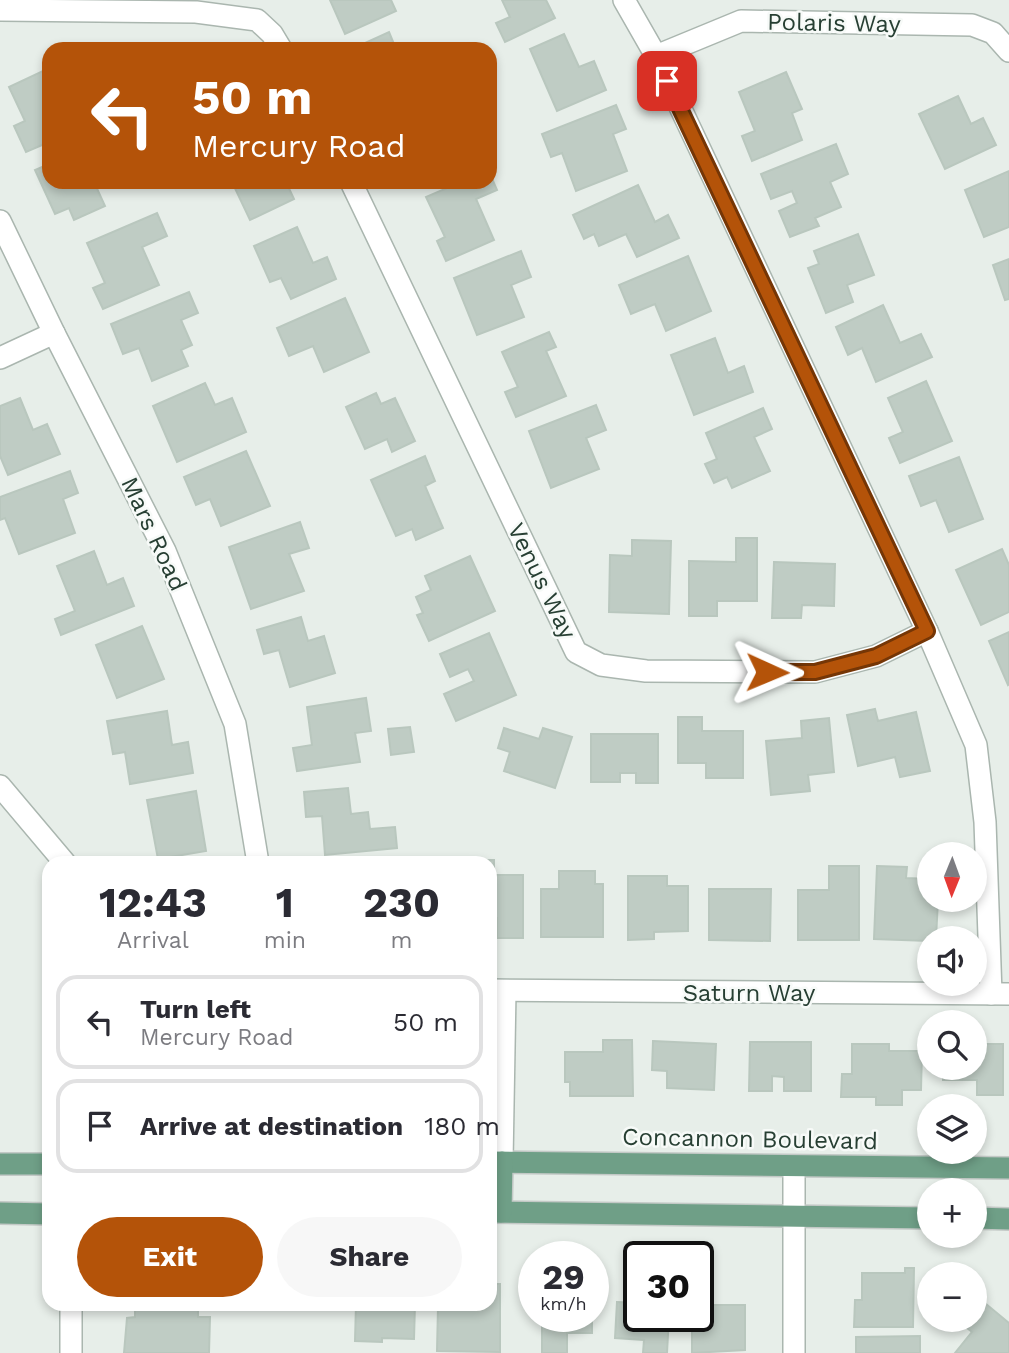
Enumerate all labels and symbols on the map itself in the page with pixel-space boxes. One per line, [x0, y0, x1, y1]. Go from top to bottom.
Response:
street label: Polaris Way [767, 8, 902, 38]
pin [637, 51, 697, 111]
street label: Mars Road [115, 473, 193, 595]
street label: Venus Way [502, 518, 582, 644]
position arrow [730, 635, 804, 709]
north arrow [917, 842, 987, 912]
street label: Saturn Way [683, 979, 816, 1007]
street label: Concannon Boulevard [622, 1123, 878, 1155]
speed limit sign: 30 [623, 1241, 714, 1332]

